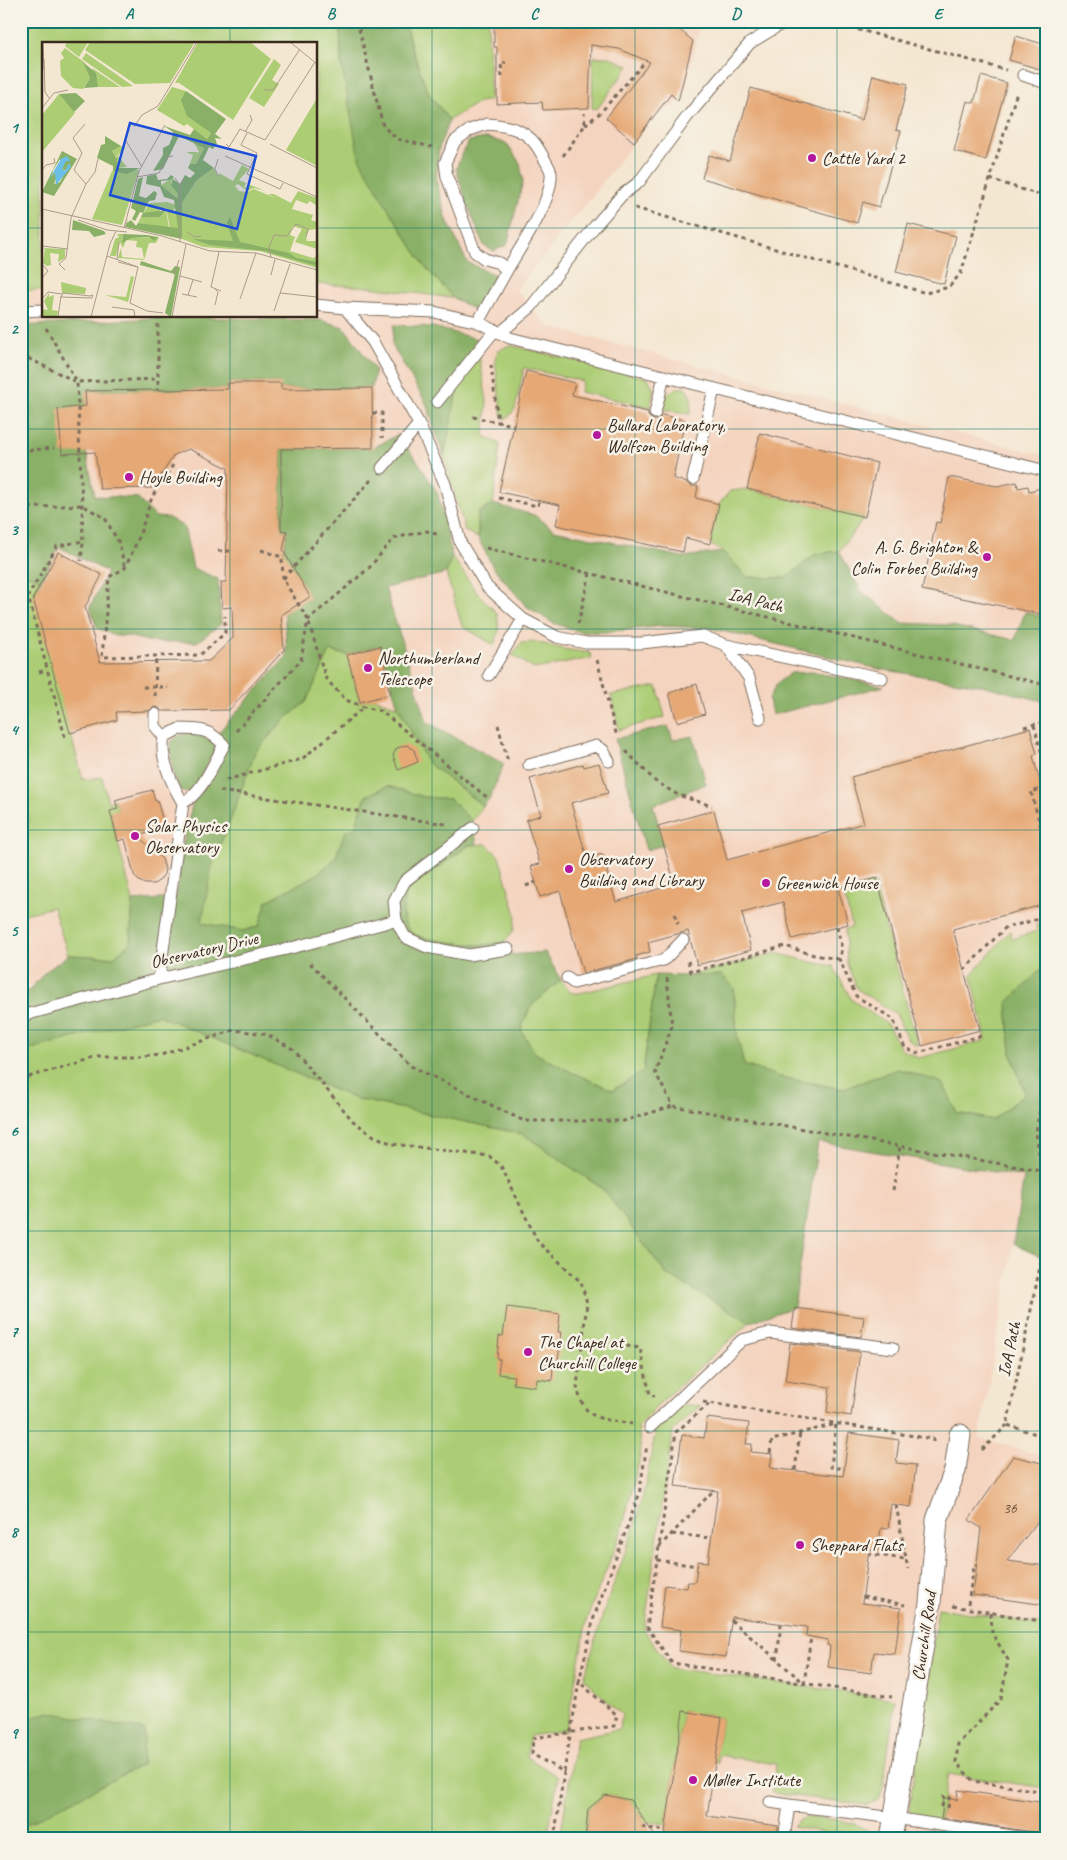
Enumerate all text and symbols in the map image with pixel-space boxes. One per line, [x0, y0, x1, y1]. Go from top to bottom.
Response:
text: A [125, 4, 135, 24]
text: B [327, 4, 337, 24]
text: C [530, 4, 540, 24]
text: D [731, 4, 742, 24]
text: E [934, 4, 945, 24]
inset map [42, 42, 318, 318]
text: 1 [10, 118, 19, 138]
place label: Cattle Yard 2 [822, 147, 907, 169]
marker: Cattle Yard 2 [806, 152, 818, 164]
text: 2 [10, 319, 19, 339]
place label: Bullard Laboratory, Wolfson Building [607, 414, 726, 457]
marker: Bullard Laboratory, Wolfson Building [591, 429, 603, 441]
place label: Hoyle Building [139, 466, 224, 488]
marker: Hoyle Building [123, 471, 135, 483]
text: 3 [10, 520, 19, 540]
place label: A. G. Brighton & Colin Forbes Building [851, 536, 979, 579]
marker: A. G. Brighton & Colin Forbes Building [981, 551, 993, 563]
street label: IoA Path [726, 583, 786, 618]
place label: Northumberland Telescope [378, 647, 482, 690]
marker: Northumberland Telescope [362, 662, 374, 674]
text: 4 [10, 720, 19, 740]
place label: Solar Physics Observatory [145, 815, 228, 858]
marker: Solar Physics Observatory [129, 830, 141, 842]
place label: Observatory Building and Library [579, 848, 705, 891]
marker: Observatory Building and Library [563, 863, 575, 875]
place label: Greenwich House [776, 872, 879, 894]
marker: Greenwich House [760, 877, 772, 889]
text: 5 [11, 921, 20, 941]
street label: Observatory Drive [148, 927, 261, 973]
text: 6 [10, 1121, 19, 1141]
street label: IoA Path [992, 1319, 1026, 1378]
text: 7 [10, 1322, 19, 1342]
place label: The Chapel at Churchill College [538, 1331, 637, 1374]
marker: The Chapel at Churchill College [522, 1346, 534, 1358]
house number: 36 [1003, 1499, 1018, 1518]
text: 8 [10, 1522, 19, 1542]
place label: Sheppard Flats [810, 1534, 905, 1556]
marker: Sheppard Flats [794, 1539, 806, 1551]
street label: Churchill Road [907, 1587, 942, 1682]
text: 9 [10, 1723, 19, 1743]
place label: Møller Institute [703, 1769, 801, 1791]
marker: Møller Institute [687, 1774, 699, 1786]

